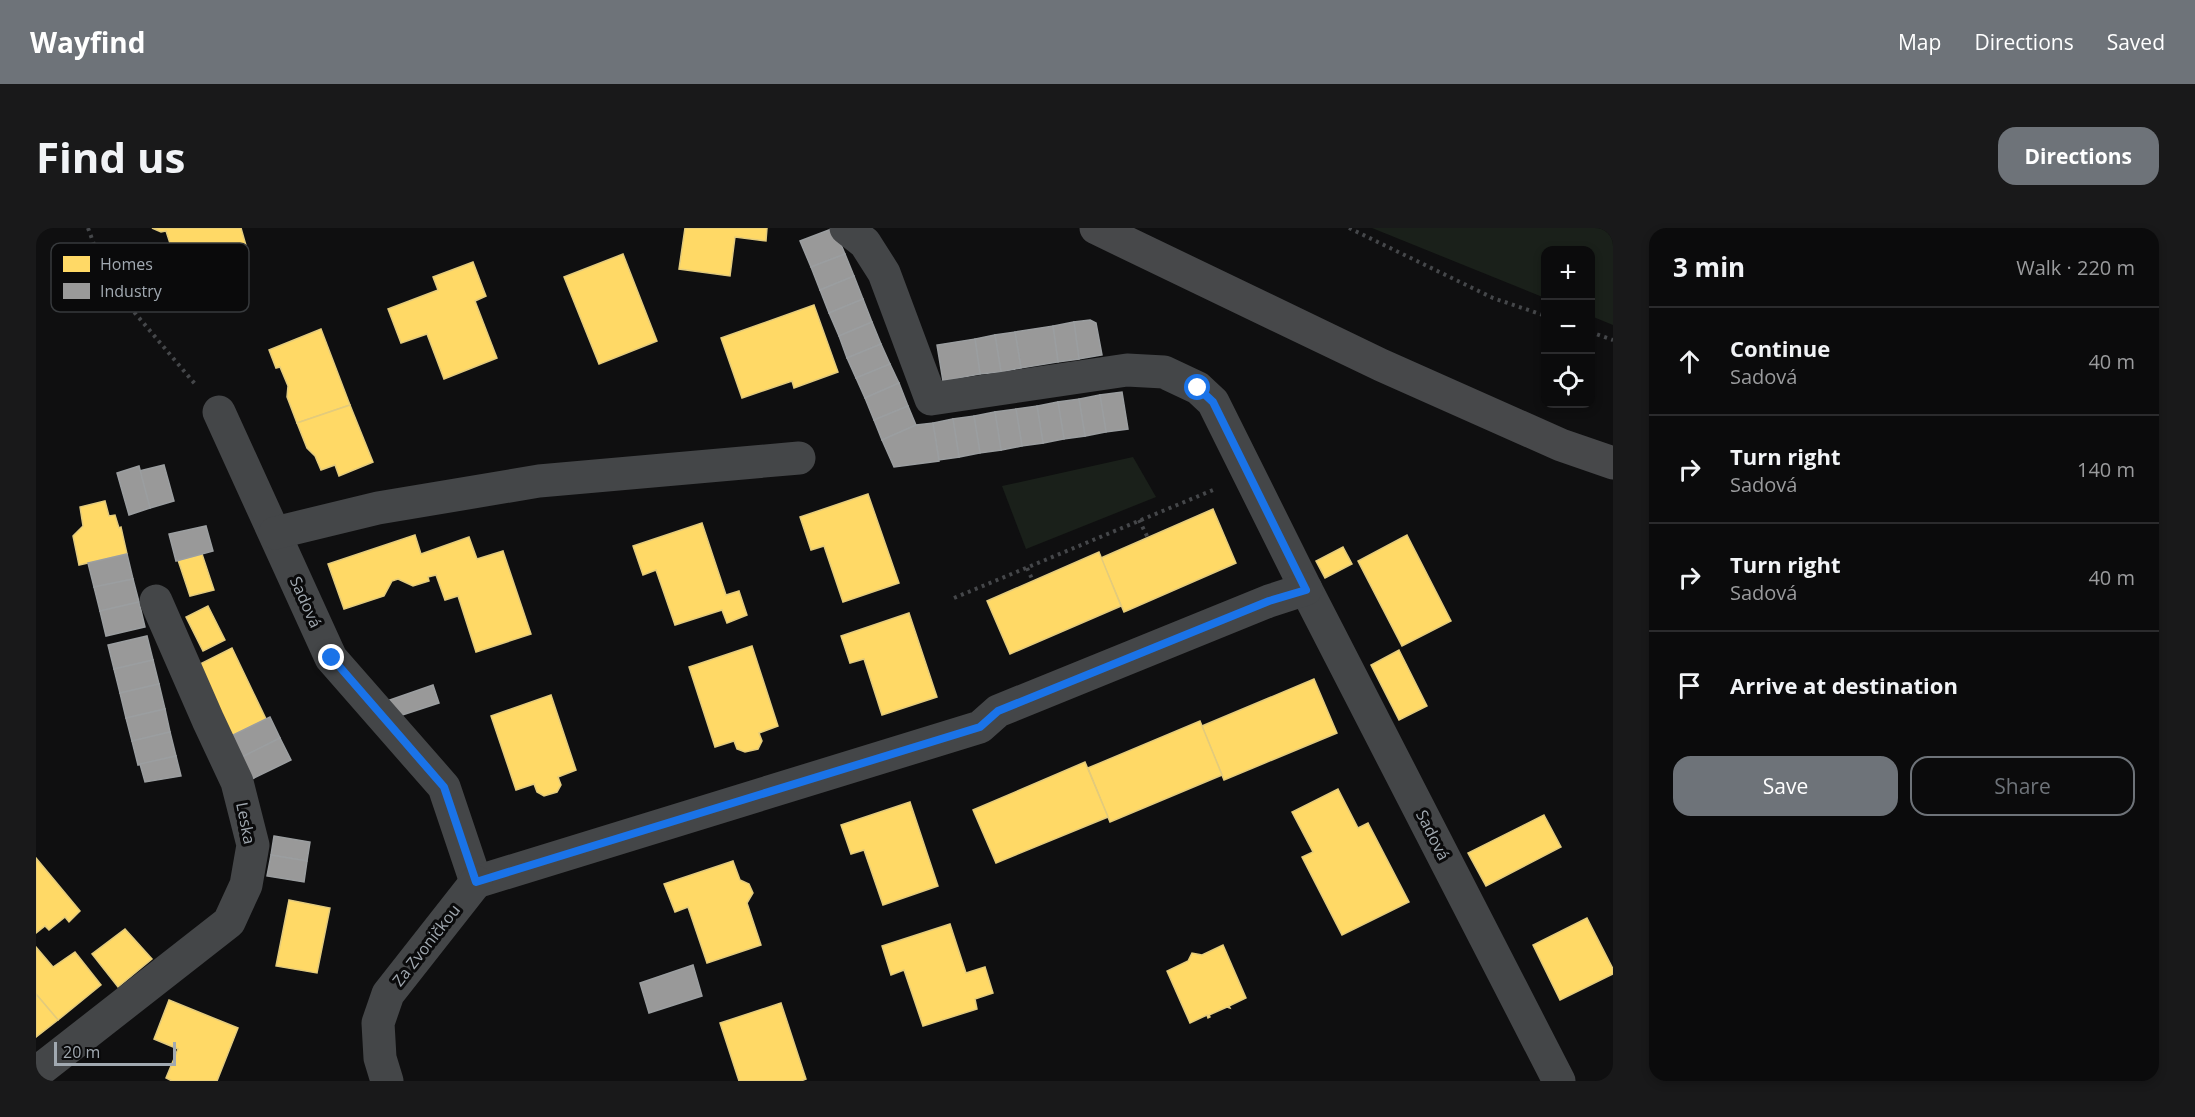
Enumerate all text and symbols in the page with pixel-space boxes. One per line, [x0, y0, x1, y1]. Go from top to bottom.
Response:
text: Wayfind [30, 23, 145, 61]
text: Map [1898, 28, 1941, 56]
text: Directions [1974, 28, 2074, 56]
text: Saved [2107, 28, 2165, 56]
button: Directions [1998, 127, 2159, 185]
text: Find us [36, 128, 185, 185]
legend [51, 243, 249, 312]
map controls [1541, 246, 1595, 408]
button: + [1541, 246, 1595, 300]
text: 3 min [1673, 249, 1745, 285]
text: Homes [100, 253, 153, 275]
text: Walk · 220 m [2016, 254, 2135, 281]
text: Industry [100, 280, 163, 302]
button: − [1541, 300, 1595, 354]
text: Continue [1730, 333, 1830, 363]
icon: ahead [1673, 345, 1706, 378]
text: 40 m [2088, 348, 2135, 375]
button: locate [1541, 354, 1595, 408]
text: Sadová [1730, 363, 1797, 390]
route start [1184, 374, 1210, 400]
text: Turn right [1730, 441, 1841, 471]
icon: right [1673, 453, 1706, 486]
text: 140 m [2077, 456, 2135, 483]
text: Sadová [1730, 471, 1797, 498]
text: Turn right [1730, 549, 1841, 579]
icon: right [1673, 561, 1706, 594]
text: 40 m [2088, 564, 2135, 591]
street label: Sadová [285, 573, 327, 631]
text: Sadová [1730, 579, 1797, 606]
route end [318, 644, 344, 670]
icon: arrive [1673, 669, 1706, 702]
text: Arrive at destination [1730, 670, 1958, 700]
button: Save [1673, 756, 1898, 816]
button: Share [1910, 756, 2135, 816]
street label: Leska [231, 800, 261, 846]
street label: Sadová [1411, 806, 1455, 864]
street label: Za Zvoničkou [387, 899, 465, 991]
scale bar [54, 1039, 176, 1066]
text: 20 m [63, 1041, 100, 1063]

